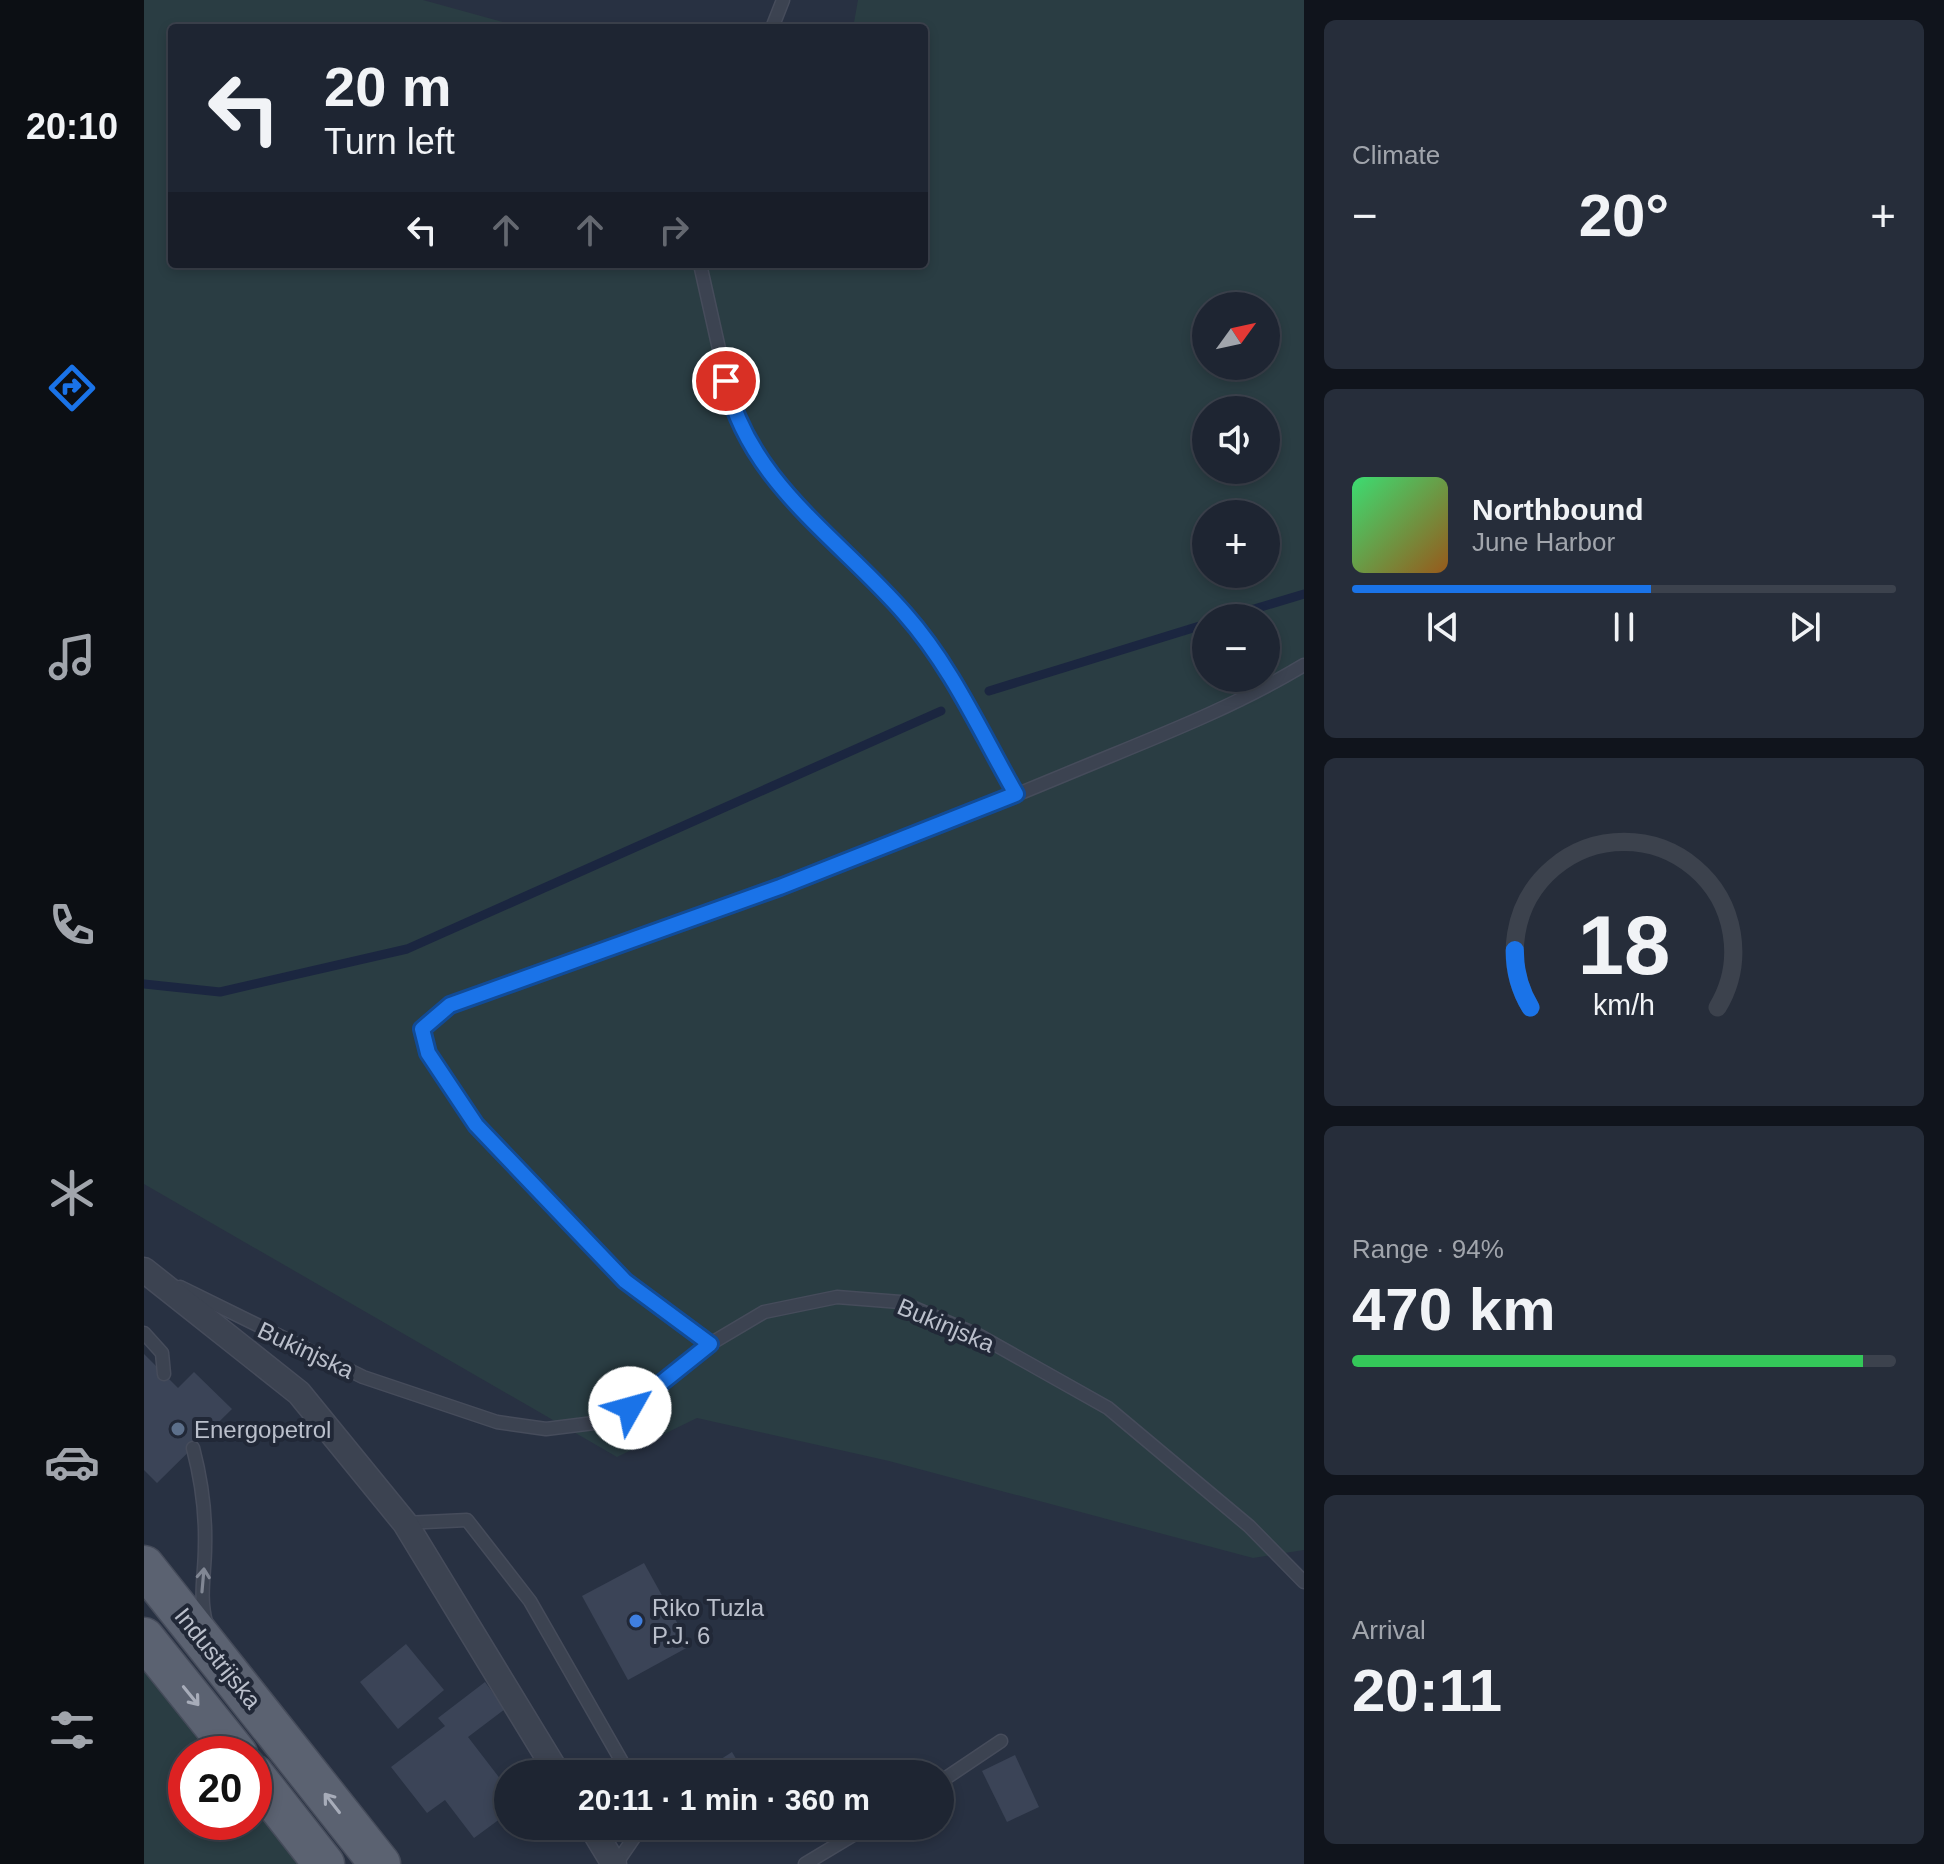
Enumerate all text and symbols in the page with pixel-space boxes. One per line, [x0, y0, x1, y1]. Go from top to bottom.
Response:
text: 20 m [324, 55, 452, 118]
icon: left [192, 56, 296, 160]
text: 20:10 [26, 106, 118, 147]
text: Turn left [324, 121, 455, 162]
text: Climate [1352, 140, 1440, 170]
text: 20° [1579, 182, 1669, 249]
text: − [1352, 191, 1378, 240]
text: + [1870, 191, 1896, 240]
icon: left [400, 208, 444, 252]
icon: ahead [484, 208, 528, 252]
icon: ahead [568, 208, 612, 252]
icon: right [652, 208, 696, 252]
north arrow [1192, 292, 1280, 380]
map controls [1192, 292, 1280, 692]
pin [692, 347, 760, 415]
icon: arrive [704, 359, 748, 403]
icon: directions [44, 360, 100, 416]
button: sound [1192, 396, 1280, 484]
text: Northbound [1472, 493, 1644, 526]
button: + [1192, 500, 1280, 588]
text: June Harbor [1472, 527, 1615, 557]
button: − [1192, 604, 1280, 692]
icon: previous [1421, 605, 1465, 649]
icon: pause [1602, 605, 1646, 649]
icon: next [1783, 605, 1827, 649]
icon: music [44, 629, 100, 685]
icon: phone [44, 897, 100, 953]
text: 18 [1578, 899, 1670, 992]
text: km/h [1593, 989, 1655, 1021]
icon: climate [44, 1165, 100, 1221]
text: Range · 94% [1352, 1234, 1504, 1264]
text: 470 km [1352, 1276, 1556, 1343]
street label: Bukinjska [893, 1293, 999, 1358]
street label: Bukinjska [254, 1316, 359, 1384]
position arrow [588, 1366, 672, 1450]
place label: Energopetrol [194, 1416, 331, 1443]
marker: Energopetrol [169, 1420, 187, 1438]
icon: car [44, 1434, 100, 1490]
one-way arrow [195, 1567, 210, 1594]
place label: Riko Tuzla P.J. 6 [652, 1594, 765, 1649]
street label: Industrijska [169, 1602, 267, 1714]
marker: Riko Tuzla P.J. 6 [627, 1612, 645, 1630]
text: Arrival [1352, 1615, 1426, 1645]
text: 20:11 [1352, 1657, 1502, 1724]
one-way arrow [182, 1685, 199, 1706]
icon: filters [44, 1702, 100, 1758]
speed limit sign: 20 [168, 1736, 272, 1840]
text: 20:11 · 1 min · 360 m [578, 1783, 870, 1816]
one-way arrow [323, 1793, 341, 1814]

